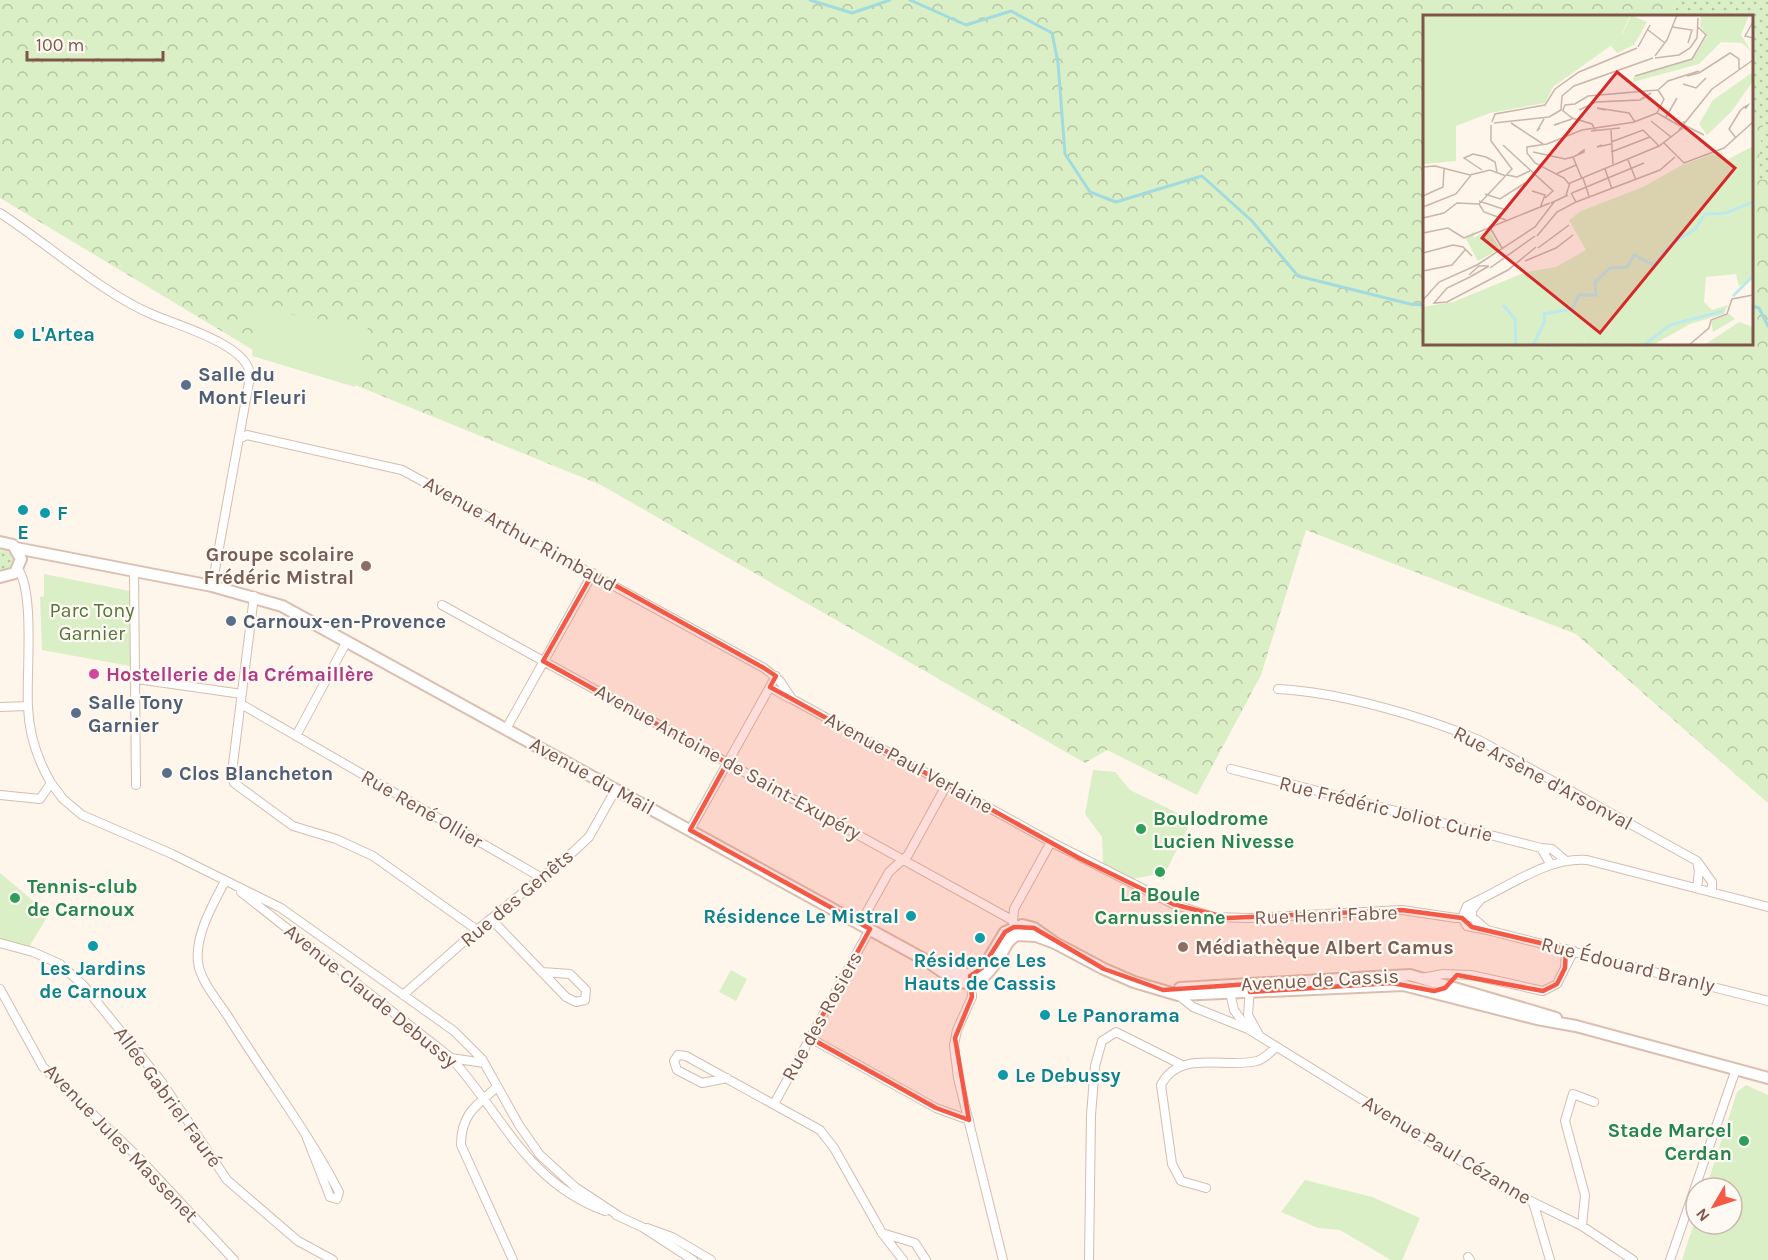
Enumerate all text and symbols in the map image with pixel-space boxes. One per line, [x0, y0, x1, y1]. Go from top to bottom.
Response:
inset map [1423, 15, 1753, 345]
scale bar [27, 24, 164, 62]
text: 100 m [36, 34, 84, 56]
place label: L'Artea [31, 323, 95, 346]
marker: L'Artea [12, 327, 26, 341]
place label: Salle du Mont Fleuri [198, 363, 307, 409]
marker: Salle du Mont Fleuri [179, 378, 193, 392]
street label: Avenue Arthur Rimbaud [420, 471, 620, 597]
place label: F [57, 502, 68, 525]
marker: E [16, 503, 30, 517]
marker: F [38, 506, 52, 520]
place label: E [17, 521, 29, 544]
place label: Groupe scolaire Frédéric Mistral [204, 543, 354, 589]
marker: Groupe scolaire Frédéric Mistral [359, 559, 373, 573]
park label: Parc Tony Garnier [49, 599, 135, 645]
place label: Carnoux-en-Provence [243, 610, 446, 633]
marker: Carnoux-en-Provence [224, 614, 238, 628]
place label: Hostellerie de la Crémaillère [106, 663, 374, 686]
marker: Hostellerie de la Crémaillère [87, 667, 101, 681]
street label: Avenue Antoine de Saint-Exupéry [591, 679, 865, 845]
place label: Salle Tony Garnier [88, 691, 183, 737]
marker: Salle Tony Garnier [69, 706, 83, 720]
street label: Avenue Paul Verlaine [821, 707, 997, 819]
street label: Rue Arsène d'Arsonval [1450, 721, 1636, 835]
street label: Avenue du Mail [526, 732, 658, 820]
place label: Clos Blancheton [179, 762, 333, 785]
street label: Rue René Ollier [357, 765, 488, 853]
marker: Clos Blancheton [160, 766, 174, 780]
street label: Rue Frédéric Joliot Curie [1277, 771, 1495, 847]
place label: Boulodrome Lucien Nivesse [1153, 807, 1294, 853]
marker: Boulodrome Lucien Nivesse [1134, 822, 1148, 836]
street label: Rue des Genêts [456, 844, 578, 952]
marker: La Boule Carnussienne [1153, 865, 1167, 879]
place label: Tennis-club de Carnoux [27, 875, 138, 921]
place label: La Boule Carnussienne [1095, 883, 1226, 929]
marker: Tennis-club de Carnoux [8, 891, 22, 905]
street label: Rue Henri Fabre [1254, 901, 1398, 929]
place label: Résidence Le Mistral [703, 905, 899, 928]
marker: Résidence Le Mistral [904, 909, 918, 923]
street label: Avenue Claude Debussy [280, 919, 462, 1073]
marker: Résidence Les Hauts de Cassis [973, 931, 987, 945]
street label: Rue Édouard Branly [1539, 931, 1717, 998]
place label: Médiathèque Albert Camus [1195, 936, 1454, 959]
marker: Les Jardins de Carnoux [86, 939, 100, 953]
marker: Médiathèque Albert Camus [1176, 940, 1190, 954]
street label: Rue des Rosiers [777, 947, 867, 1085]
place label: Résidence Les Hauts de Cassis [904, 949, 1056, 995]
place label: Les Jardins de Carnoux [39, 957, 147, 1003]
street label: Avenue de Cassis [1240, 964, 1400, 996]
place label: Le Panorama [1057, 1004, 1180, 1027]
marker: Le Panorama [1038, 1008, 1052, 1022]
street label: Allée Gabriel Fauré [109, 1022, 227, 1172]
street label: Avenue Jules Massenet [39, 1059, 203, 1227]
place label: Le Debussy [1015, 1064, 1121, 1087]
marker: Le Debussy [996, 1068, 1010, 1082]
street label: Avenue Paul Cézanne [1359, 1091, 1535, 1209]
place label: Stade Marcel Cerdan [1607, 1119, 1732, 1165]
marker: Stade Marcel Cerdan [1737, 1134, 1751, 1148]
north arrow [1684, 1176, 1744, 1236]
text: N [1692, 1205, 1714, 1226]

